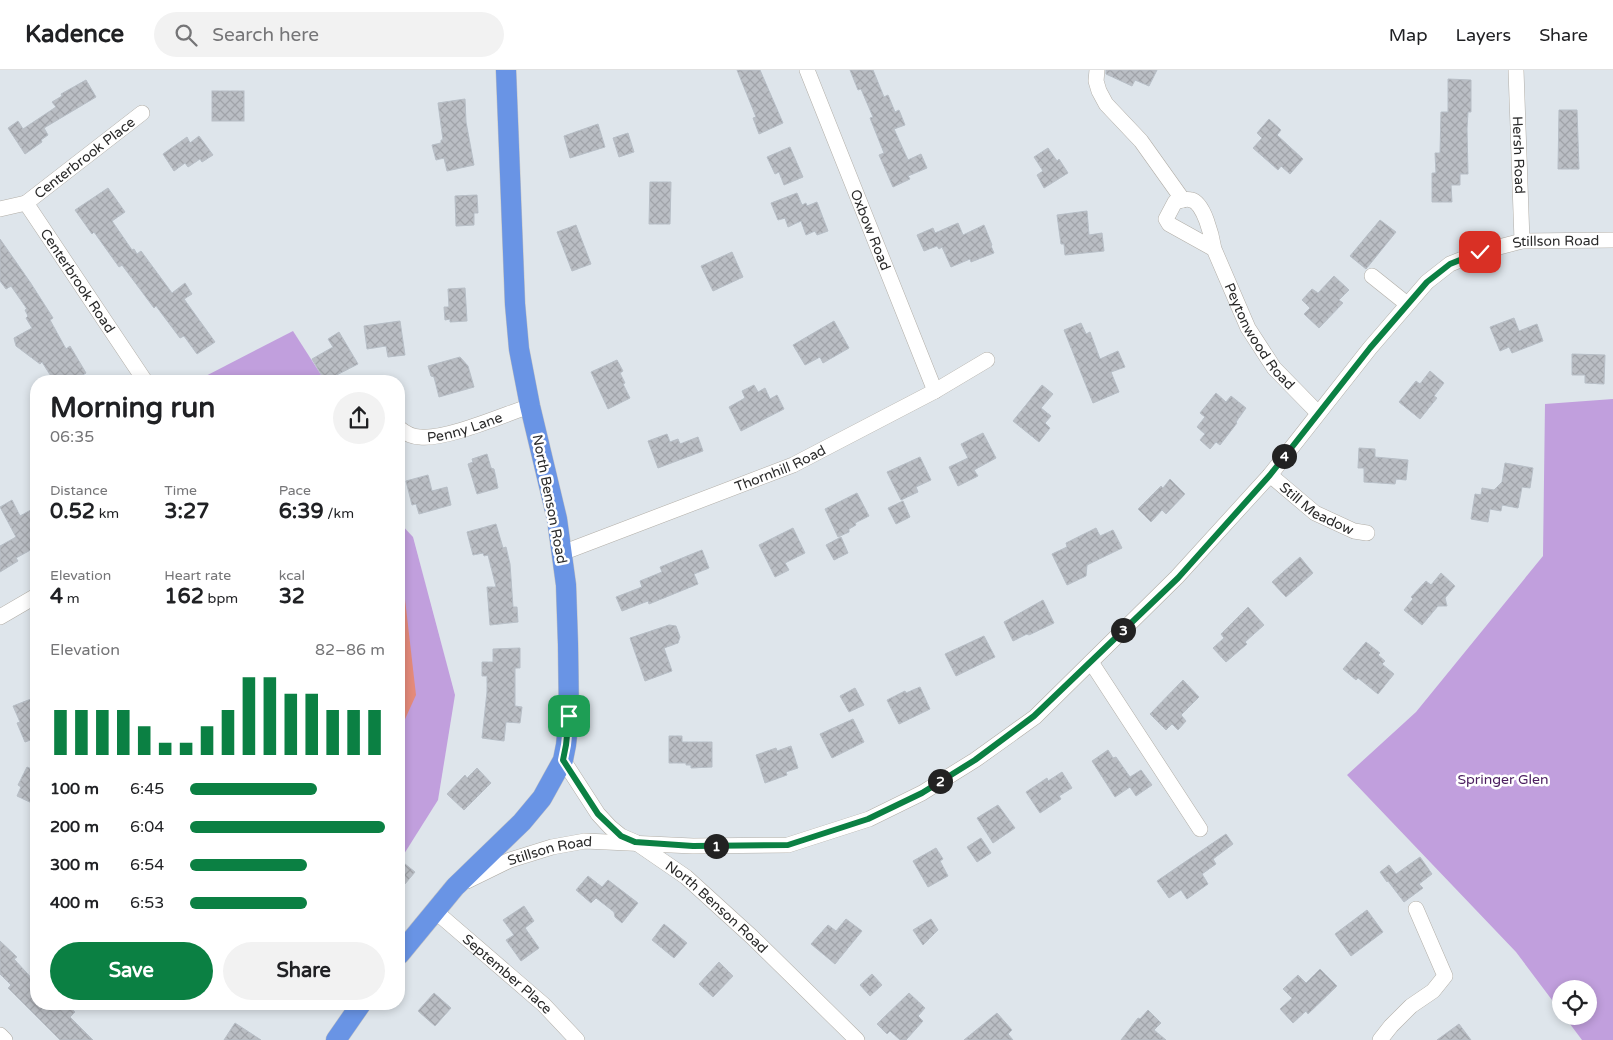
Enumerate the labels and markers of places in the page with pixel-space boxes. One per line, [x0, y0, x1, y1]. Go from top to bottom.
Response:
pin [1459, 231, 1501, 273]
pin: 4 [1272, 444, 1296, 468]
pin: 3 [1110, 618, 1136, 642]
pin [548, 695, 590, 737]
pin: 2 [928, 768, 952, 794]
pin: 1 [704, 834, 728, 858]

